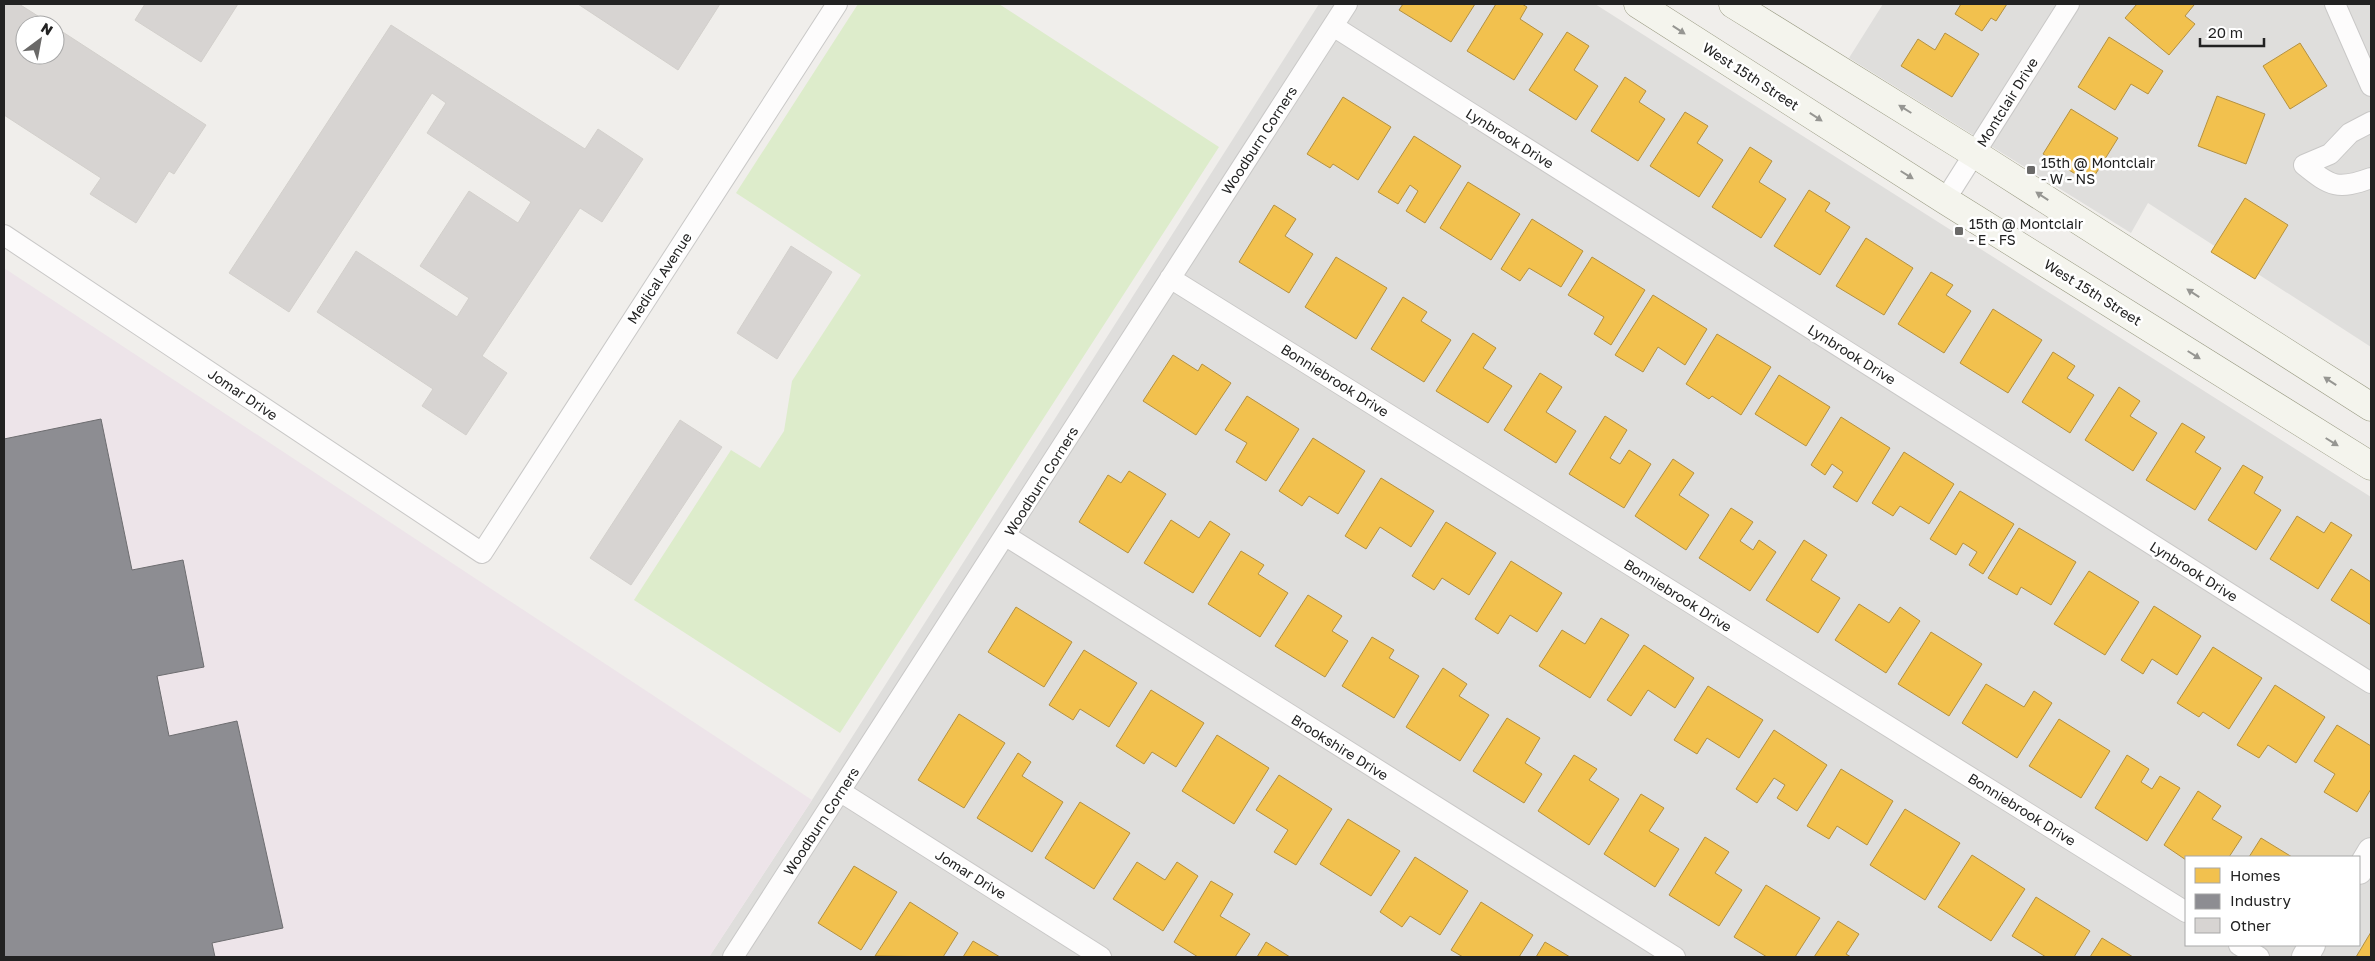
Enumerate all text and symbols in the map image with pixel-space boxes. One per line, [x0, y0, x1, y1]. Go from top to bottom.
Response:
north arrow [15, 15, 65, 65]
scale bar [2200, 15, 2264, 47]
text: N [38, 19, 56, 39]
text: 20 m [2208, 23, 2243, 41]
one-way arrow [1673, 25, 1686, 35]
street label: West 15th Street [1700, 38, 1802, 114]
street label: Montclair Drive [1973, 54, 2041, 150]
street label: Woodburn Corners [1218, 83, 1300, 197]
street label: Lynbrook Drive [1463, 104, 1557, 172]
one-way arrow [1898, 105, 1911, 114]
one-way arrow [1810, 113, 1823, 122]
place label: 15th @ Montclair - W - NS [2041, 154, 2156, 187]
marker: 15th @ Montclair - W - NS [2025, 164, 2037, 176]
one-way arrow [1901, 171, 1914, 180]
one-way arrow [2035, 192, 2048, 201]
place label: 15th @ Montclair - E - FS [1969, 215, 2084, 248]
marker: 15th @ Montclair - E - FS [1953, 225, 1965, 237]
street label: Medical Avenue [623, 229, 695, 327]
street label: West 15th Street [2041, 255, 2145, 329]
one-way arrow [2187, 289, 2200, 298]
street label: Lynbrook Drive [1805, 320, 1899, 388]
street label: Bonniebrook Drive [1278, 340, 1392, 420]
one-way arrow [2188, 351, 2201, 360]
street label: Jomar Drive [205, 365, 281, 423]
one-way arrow [2324, 376, 2337, 386]
street label: Woodburn Corners [1000, 423, 1082, 539]
one-way arrow [2325, 437, 2339, 446]
street label: Lynbrook Drive [2147, 537, 2241, 605]
street label: Bonniebrook Drive [1621, 555, 1735, 635]
street label: Brookshire Drive [1289, 710, 1391, 784]
street label: Woodburn Corners [780, 764, 862, 878]
street label: Bonniebrook Drive [1965, 769, 2079, 849]
street label: Jomar Drive [933, 846, 1009, 902]
legend [2185, 856, 2360, 946]
text: Homes [2230, 866, 2280, 884]
text: Industry [2230, 891, 2291, 909]
text: Other [2230, 916, 2271, 934]

